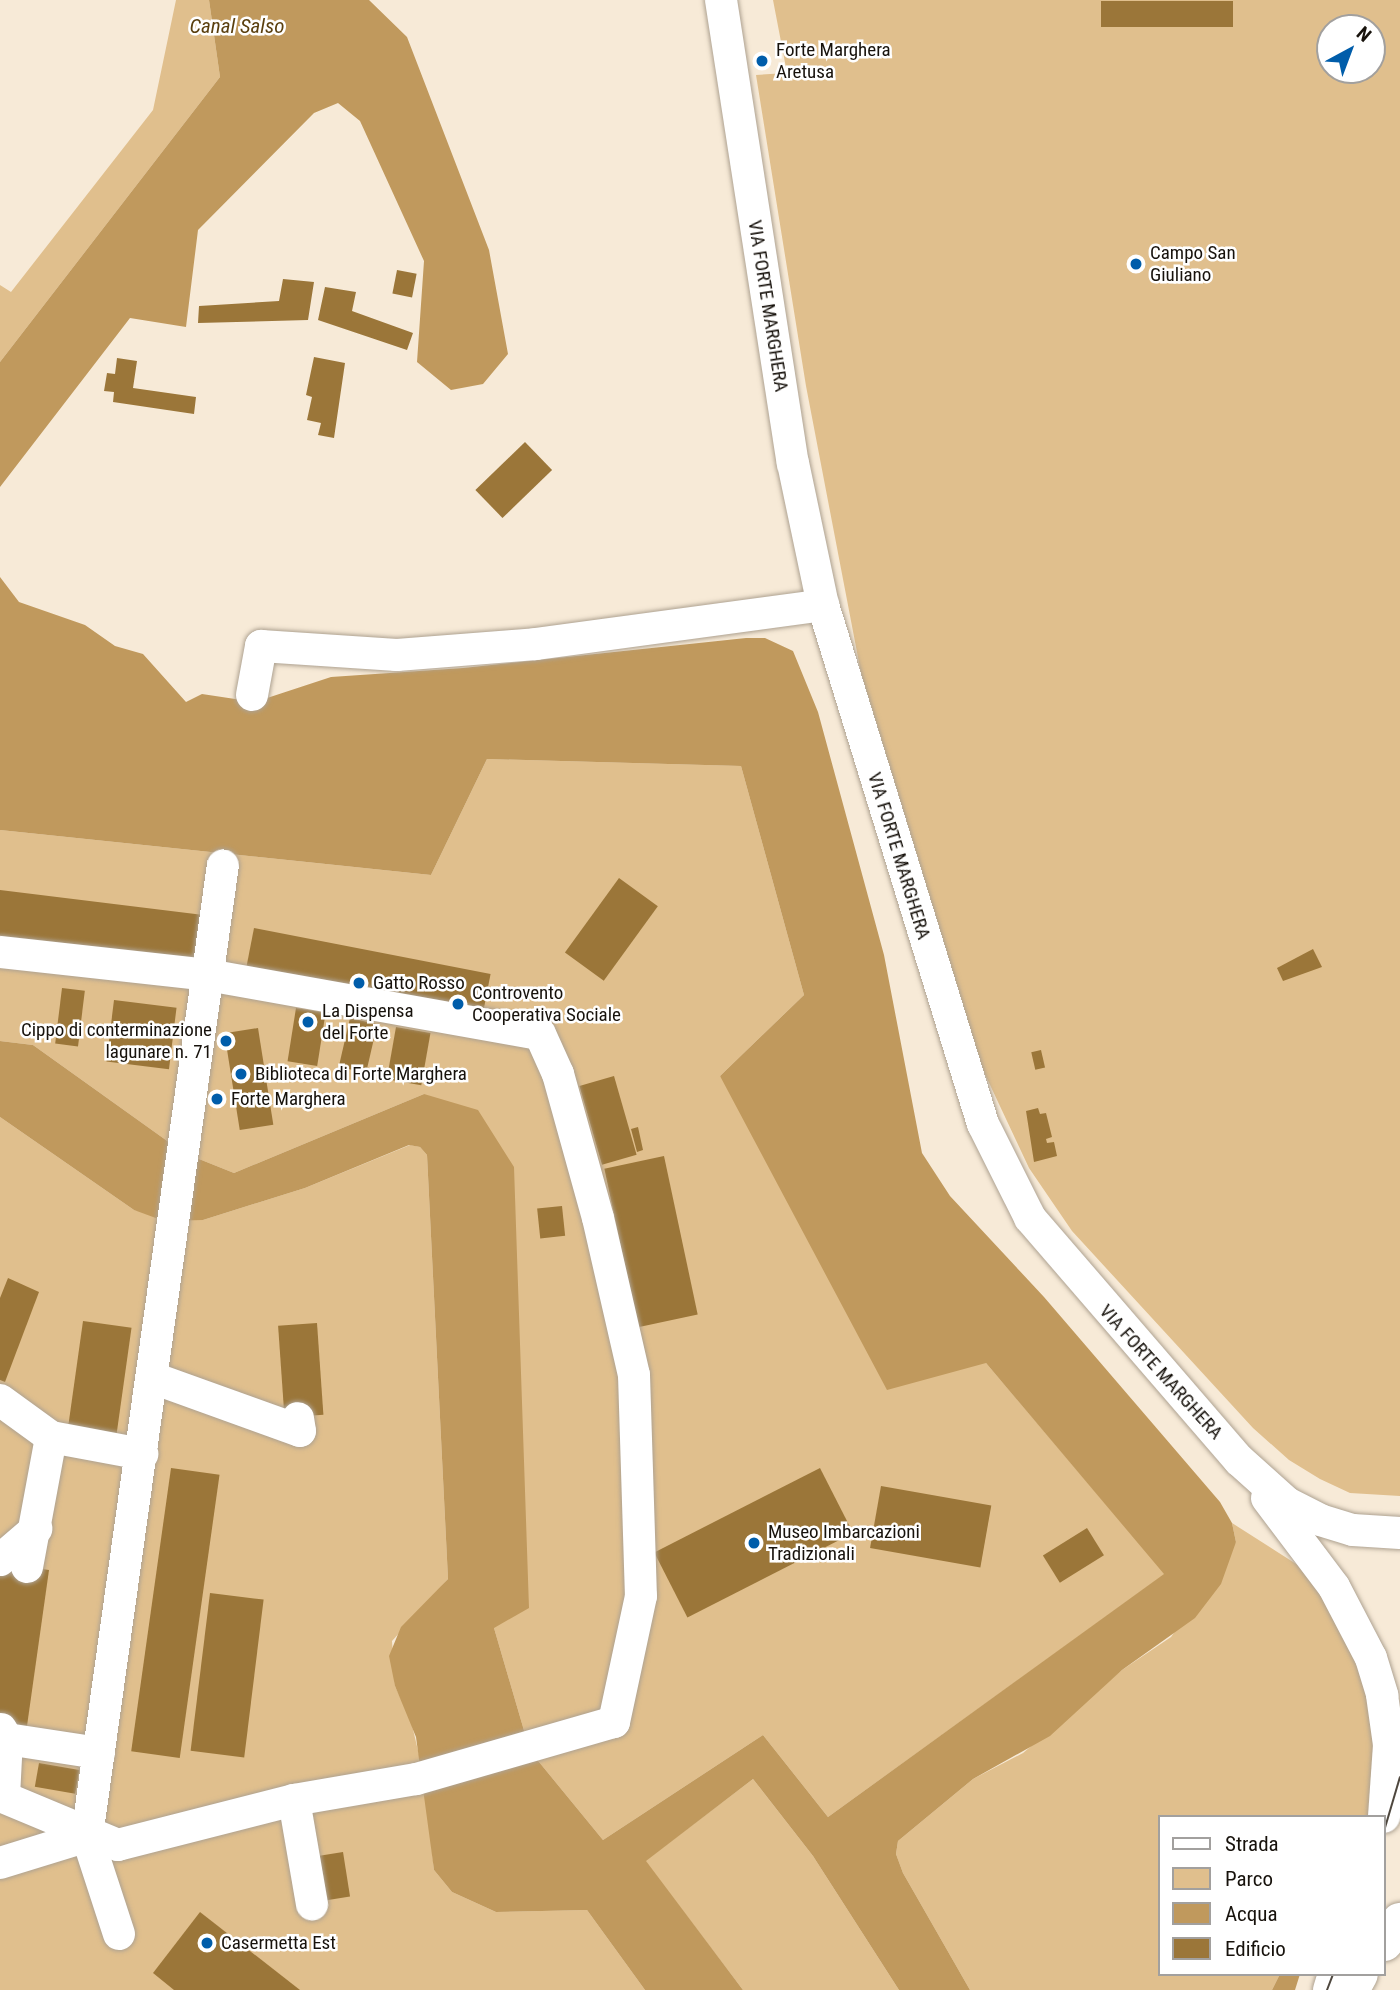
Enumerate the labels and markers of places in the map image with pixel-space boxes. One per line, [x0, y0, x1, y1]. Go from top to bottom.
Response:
place label: Forte Marghera Aretusa [776, 39, 891, 83]
marker: Forte Marghera Aretusa [754, 53, 770, 69]
place label: Campo San Giuliano [1150, 242, 1236, 286]
marker: Campo San Giuliano [1128, 256, 1144, 272]
place label: Gatto Rosso [373, 972, 465, 994]
marker: Gatto Rosso [351, 975, 367, 991]
place label: Controvento Cooperativa Sociale [472, 982, 621, 1026]
marker: Controvento Cooperativa Sociale [450, 996, 466, 1012]
place label: La Dispensa del Forte [322, 1000, 414, 1044]
marker: La Dispensa del Forte [300, 1014, 316, 1030]
place label: Cippo di conterminazione lagunare n. 71 [21, 1019, 212, 1063]
marker: Cippo di conterminazione lagunare n. 71 [218, 1033, 234, 1049]
place label: Biblioteca di Forte Marghera [255, 1063, 467, 1085]
marker: Biblioteca di Forte Marghera [233, 1066, 249, 1082]
place label: Forte Marghera [231, 1088, 346, 1110]
marker: Forte Marghera [209, 1091, 225, 1107]
place label: Museo Imbarcazioni Tradizionali [768, 1521, 920, 1565]
marker: Museo Imbarcazioni Tradizionali [746, 1535, 762, 1551]
place label: Casermetta Est [221, 1932, 336, 1954]
marker: Casermetta Est [199, 1935, 215, 1951]

